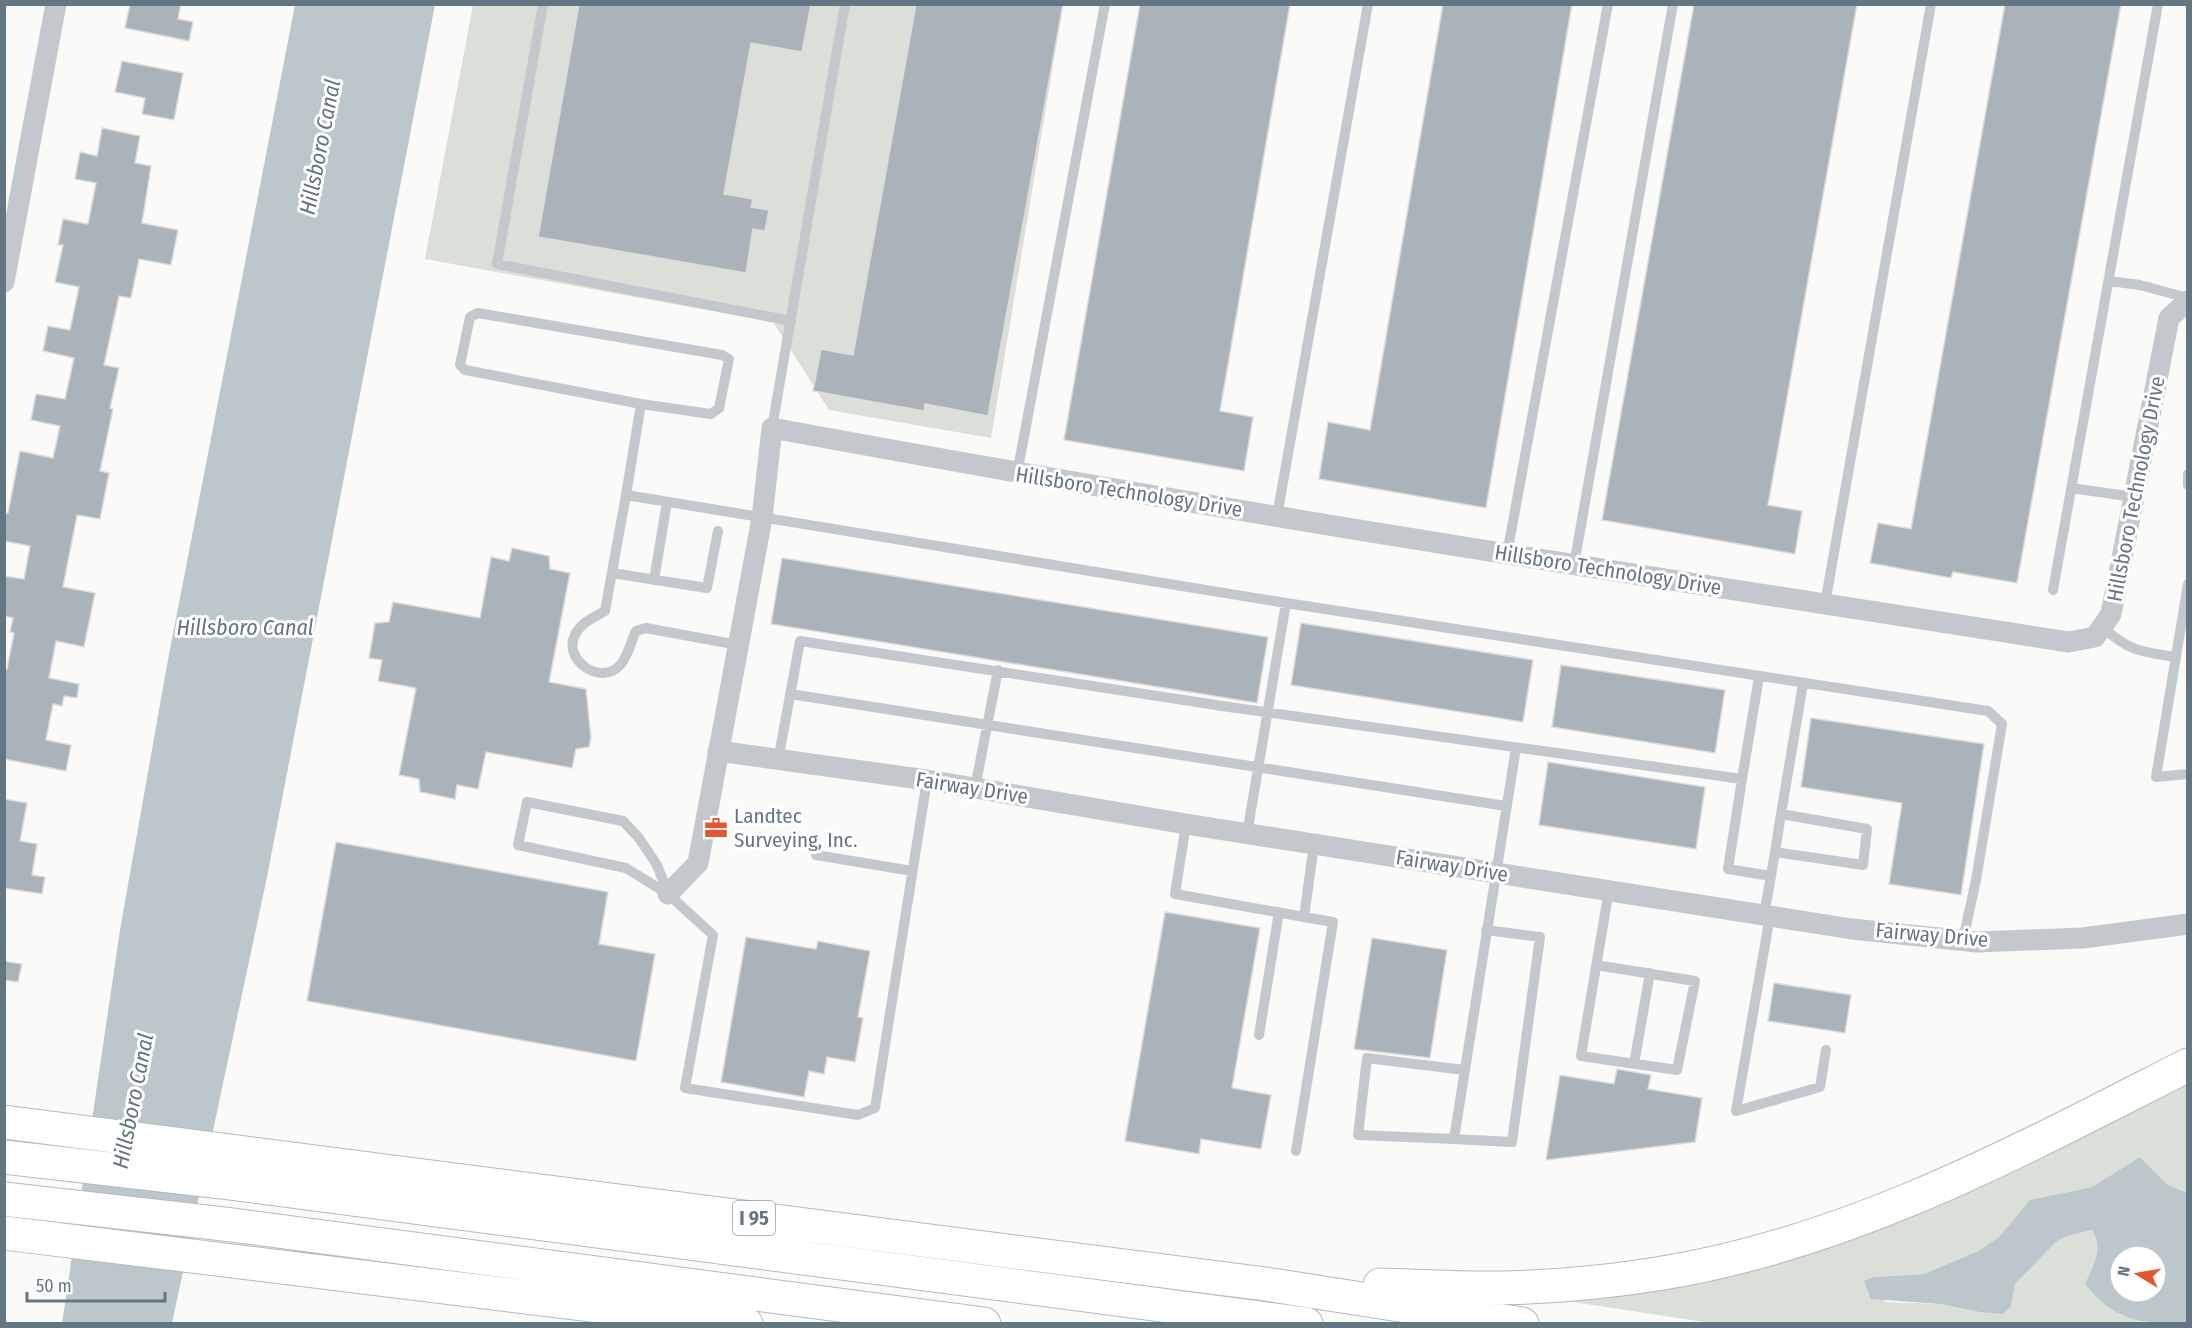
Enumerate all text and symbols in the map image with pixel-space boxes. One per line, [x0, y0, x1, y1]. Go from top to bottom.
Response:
water label: Hillsboro Canal [294, 77, 346, 217]
street label: Hillsboro Technology Drive [2101, 374, 2171, 604]
street label: Hillsboro Technology Drive [1014, 461, 1244, 523]
street label: Hillsboro Technology Drive [1493, 539, 1723, 601]
water label: Hillsboro Canal [176, 614, 314, 641]
street label: Fairway Drive [914, 766, 1030, 810]
place label: Landtec Surveying, Inc. [734, 803, 857, 853]
office icon: Landtec Surveying, Inc. [703, 815, 729, 841]
street label: Fairway Drive [1394, 844, 1510, 888]
street label: Fairway Drive [1875, 917, 1989, 953]
water label: Hillsboro Canal [107, 1031, 159, 1171]
road number: I 95 [733, 1201, 775, 1235]
north arrow [2108, 1244, 2168, 1304]
scale bar [27, 1265, 165, 1303]
text: N [2114, 1265, 2134, 1278]
text: 50 m [36, 1275, 72, 1297]

